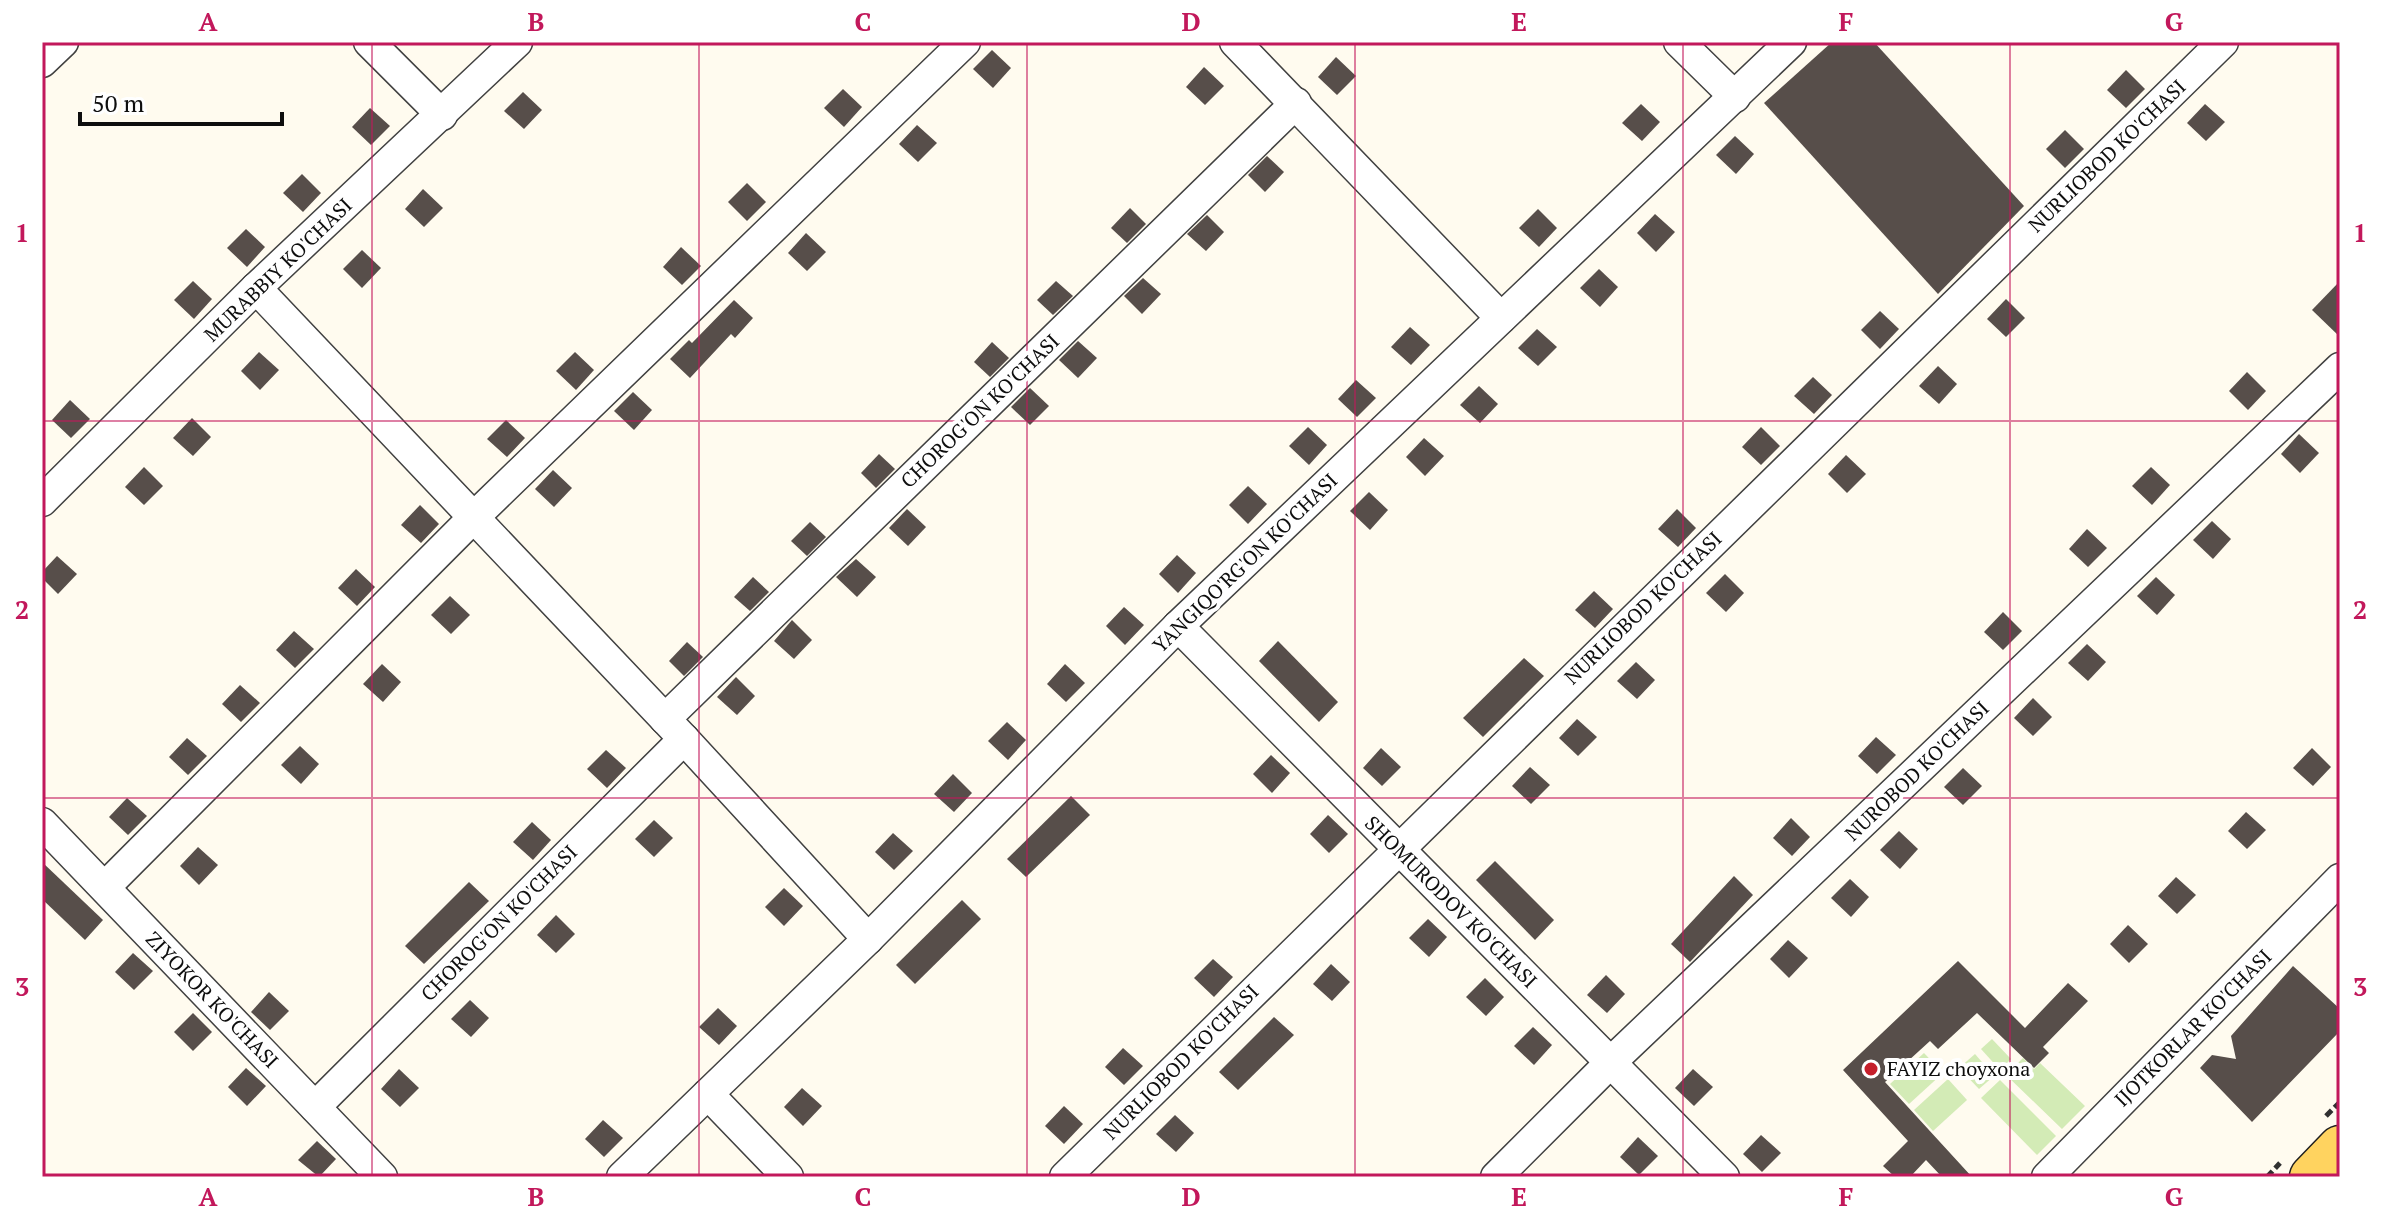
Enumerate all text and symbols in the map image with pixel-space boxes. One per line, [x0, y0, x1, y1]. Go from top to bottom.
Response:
text: A [199, 4, 218, 38]
text: B [528, 4, 544, 38]
text: C [855, 4, 871, 38]
text: D [1181, 4, 1201, 38]
text: E [1511, 4, 1527, 38]
text: F [1839, 4, 1854, 38]
text: G [2165, 4, 2184, 38]
street label: NURLIOBOD KO'CHASI [2022, 73, 2191, 238]
scale bar [80, 76, 282, 126]
text: 50 m [92, 87, 144, 119]
street label: MURABBIY KO'CHASI [198, 192, 358, 347]
text: 1 [15, 215, 29, 249]
text: 1 [2353, 215, 2367, 249]
street label: CHOROG'ON KO'CHASI [895, 328, 1065, 493]
street label: YANGIQO'RG'ON KO'CHASI [1146, 467, 1343, 658]
street label: NURLIOBOD KO'CHASI [1558, 525, 1727, 690]
text: 2 [15, 592, 29, 626]
text: 2 [2353, 592, 2367, 626]
street label: NUROBOD KO'CHASI [1839, 695, 1995, 847]
street label: SHOMURODOV KO'CHASI [1359, 810, 1543, 994]
street label: CHOROG'ON KO'CHASI [415, 839, 583, 1007]
street label: ZIYOKOR KO'CHASI [140, 925, 285, 1074]
street label: IJOTKORLAR KO'CHASI [2108, 943, 2277, 1112]
text: 3 [15, 969, 29, 1003]
text: 3 [2353, 969, 2367, 1003]
street label: NURLIOBOD KO'CHASI [1097, 978, 1264, 1145]
place label: FAYIZ choyxona [1887, 1055, 2030, 1082]
marker: FAYIZ choyxona [1862, 1060, 1880, 1078]
text: A [199, 1179, 218, 1213]
text: B [528, 1179, 544, 1213]
text: C [855, 1179, 871, 1213]
text: D [1181, 1179, 1201, 1213]
text: E [1511, 1179, 1527, 1213]
text: F [1839, 1179, 1854, 1213]
text: G [2165, 1179, 2184, 1213]

